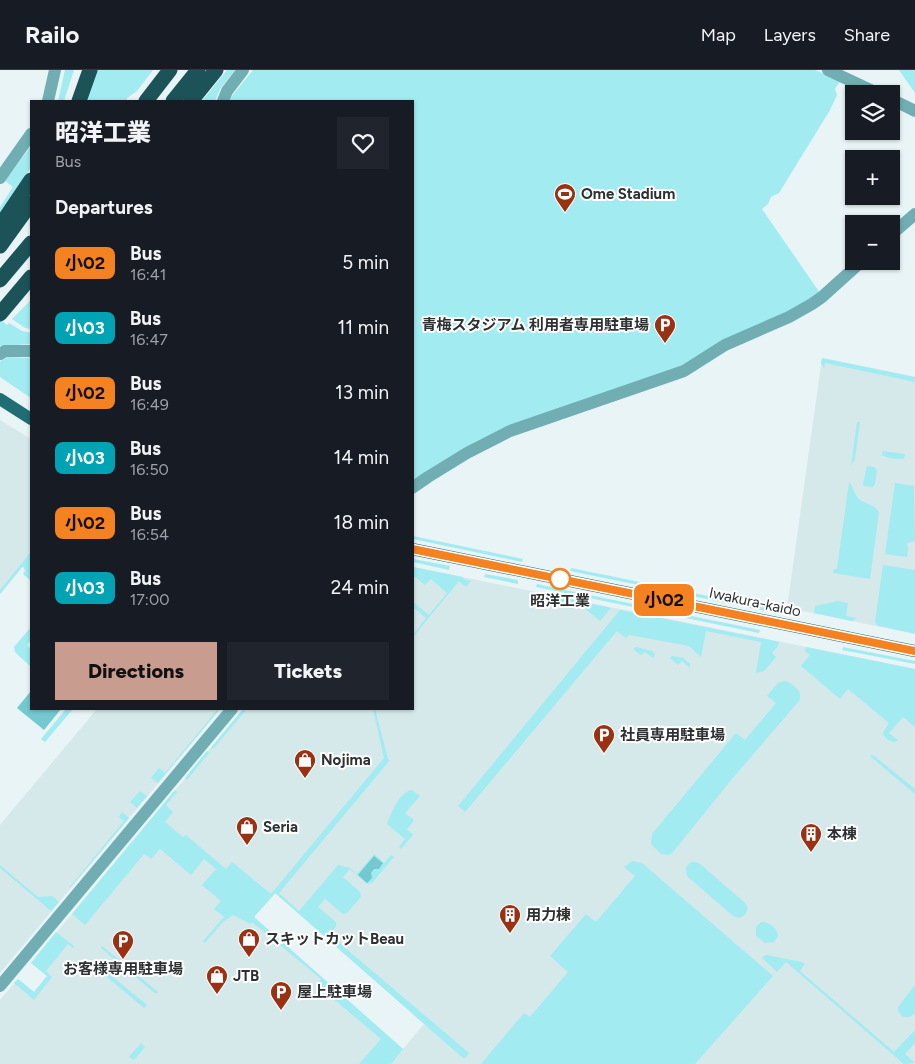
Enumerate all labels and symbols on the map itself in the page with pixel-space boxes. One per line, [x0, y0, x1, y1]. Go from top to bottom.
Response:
sports icon: Ome Stadium [553, 182, 577, 213]
place label: Ome Stadium [581, 185, 675, 203]
parking icon: 青梅スタジアム 利用者専用駐車場 [653, 313, 677, 344]
place label: 青梅スタジアム 利用者専用駐車場 [421, 316, 649, 334]
marker: 昭洋工業 [549, 568, 571, 590]
street label: Iwakura-kaido [707, 583, 803, 621]
line badge: 小02 [635, 584, 693, 616]
place label: 昭洋工業 [530, 592, 590, 610]
parking icon: 社員専用駐車場 [592, 723, 616, 754]
place label: 社員専用駐車場 [620, 726, 725, 744]
shop icon: Nojima [293, 748, 317, 779]
place label: Nojima [321, 751, 371, 769]
shop icon: Seria [235, 815, 259, 846]
place label: Seria [263, 818, 298, 836]
building icon: 本棟 [799, 822, 823, 853]
place label: 本棟 [827, 825, 857, 843]
building icon: 用力棟 [498, 903, 522, 934]
place label: 用力棟 [526, 906, 571, 924]
shop icon: スキットカットBeau [237, 927, 261, 958]
parking icon: お客様専用駐車場 [111, 929, 135, 960]
place label: スキットカットBeau [265, 930, 404, 948]
place label: お客様専用駐車場 [63, 960, 183, 978]
shop icon: JTB [205, 964, 229, 995]
place label: JTB [233, 967, 259, 985]
parking icon: 屋上駐車場 [269, 980, 293, 1011]
place label: 屋上駐車場 [297, 983, 372, 1001]

